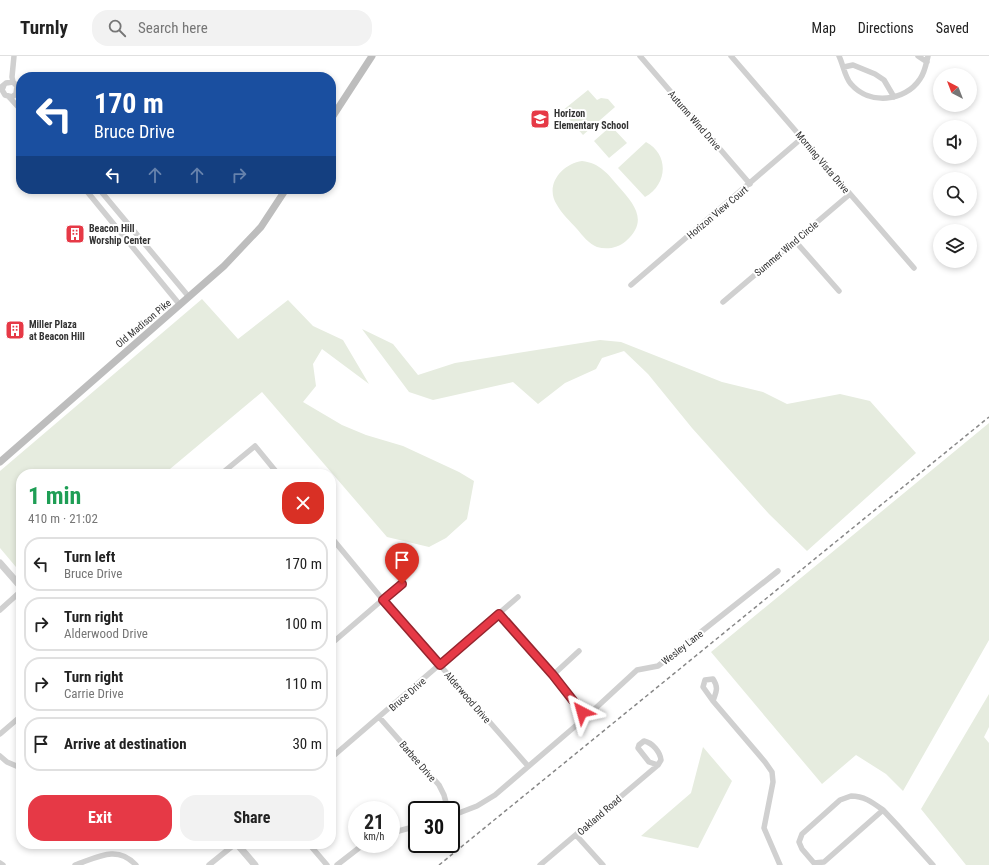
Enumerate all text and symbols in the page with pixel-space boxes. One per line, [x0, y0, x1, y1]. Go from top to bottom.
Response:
search box [92, 10, 372, 46]
text: Turnly [20, 16, 68, 39]
icon: search [106, 17, 128, 39]
text: Search here [138, 19, 208, 37]
text: Map [812, 20, 836, 36]
text: Directions [858, 20, 914, 36]
text: Saved [936, 20, 969, 36]
north arrow [933, 68, 977, 112]
map controls [933, 68, 977, 268]
text: 170 m [94, 87, 164, 120]
icon: left [28, 88, 80, 140]
street label: Autumn Wind Drive [666, 88, 724, 152]
school or university icon: Horizon Elementary School [529, 108, 551, 130]
place label: Horizon Elementary School [554, 108, 629, 131]
button: sound [933, 120, 977, 164]
text: Bruce Drive [94, 121, 175, 142]
street label: Morning Vista Drive [794, 129, 852, 196]
icon: left [102, 164, 124, 186]
icon: ahead [144, 164, 166, 186]
icon: ahead [186, 164, 208, 186]
icon: right [228, 164, 250, 186]
button: search [933, 172, 977, 216]
street label: Horizon View Court [685, 184, 750, 241]
street label: Summer Wind Circle [752, 218, 821, 278]
building icon: Beacon Hill Worship Center [64, 223, 86, 245]
place label: Beacon Hill Worship Center [89, 223, 151, 246]
button: layers [933, 224, 977, 268]
street label: Old Madison Pike [113, 297, 173, 350]
building icon: Miller Plaza at Beacon Hill [4, 319, 26, 341]
place label: Miller Plaza at Beacon Hill [29, 319, 85, 342]
text: 1 min [28, 482, 81, 510]
button: close [282, 482, 324, 524]
text: 410 m · 21:02 [28, 511, 98, 526]
pin [385, 543, 419, 584]
text: Turn left [64, 548, 115, 566]
icon: arrive [391, 549, 413, 571]
icon: left [30, 553, 52, 575]
text: 170 m [285, 555, 322, 573]
text: Bruce Drive [64, 566, 122, 581]
text: Turn right [64, 608, 123, 626]
icon: right [30, 613, 52, 635]
text: 100 m [285, 615, 322, 633]
text: Alderwood Drive [64, 626, 148, 641]
street label: Wesley Lane [660, 628, 705, 667]
text: Turn right [64, 668, 123, 686]
street label: Alderwood Drive [442, 669, 493, 726]
icon: right [30, 673, 52, 695]
text: 110 m [285, 675, 322, 693]
street label: Bruce Drive [387, 675, 428, 713]
text: Carrie Drive [64, 686, 124, 701]
position arrow [561, 691, 603, 733]
icon: arrive [30, 733, 52, 755]
text: Arrive at destination [64, 735, 187, 753]
text: 30 m [292, 735, 322, 753]
street label: Barbee Drive [397, 739, 438, 784]
street label: Oakland Road [575, 793, 624, 837]
button: Exit [28, 795, 172, 841]
button: Share [180, 795, 324, 841]
speed limit sign: 30 [408, 801, 460, 853]
text: 21 [364, 810, 384, 834]
text: km/h [364, 831, 384, 842]

